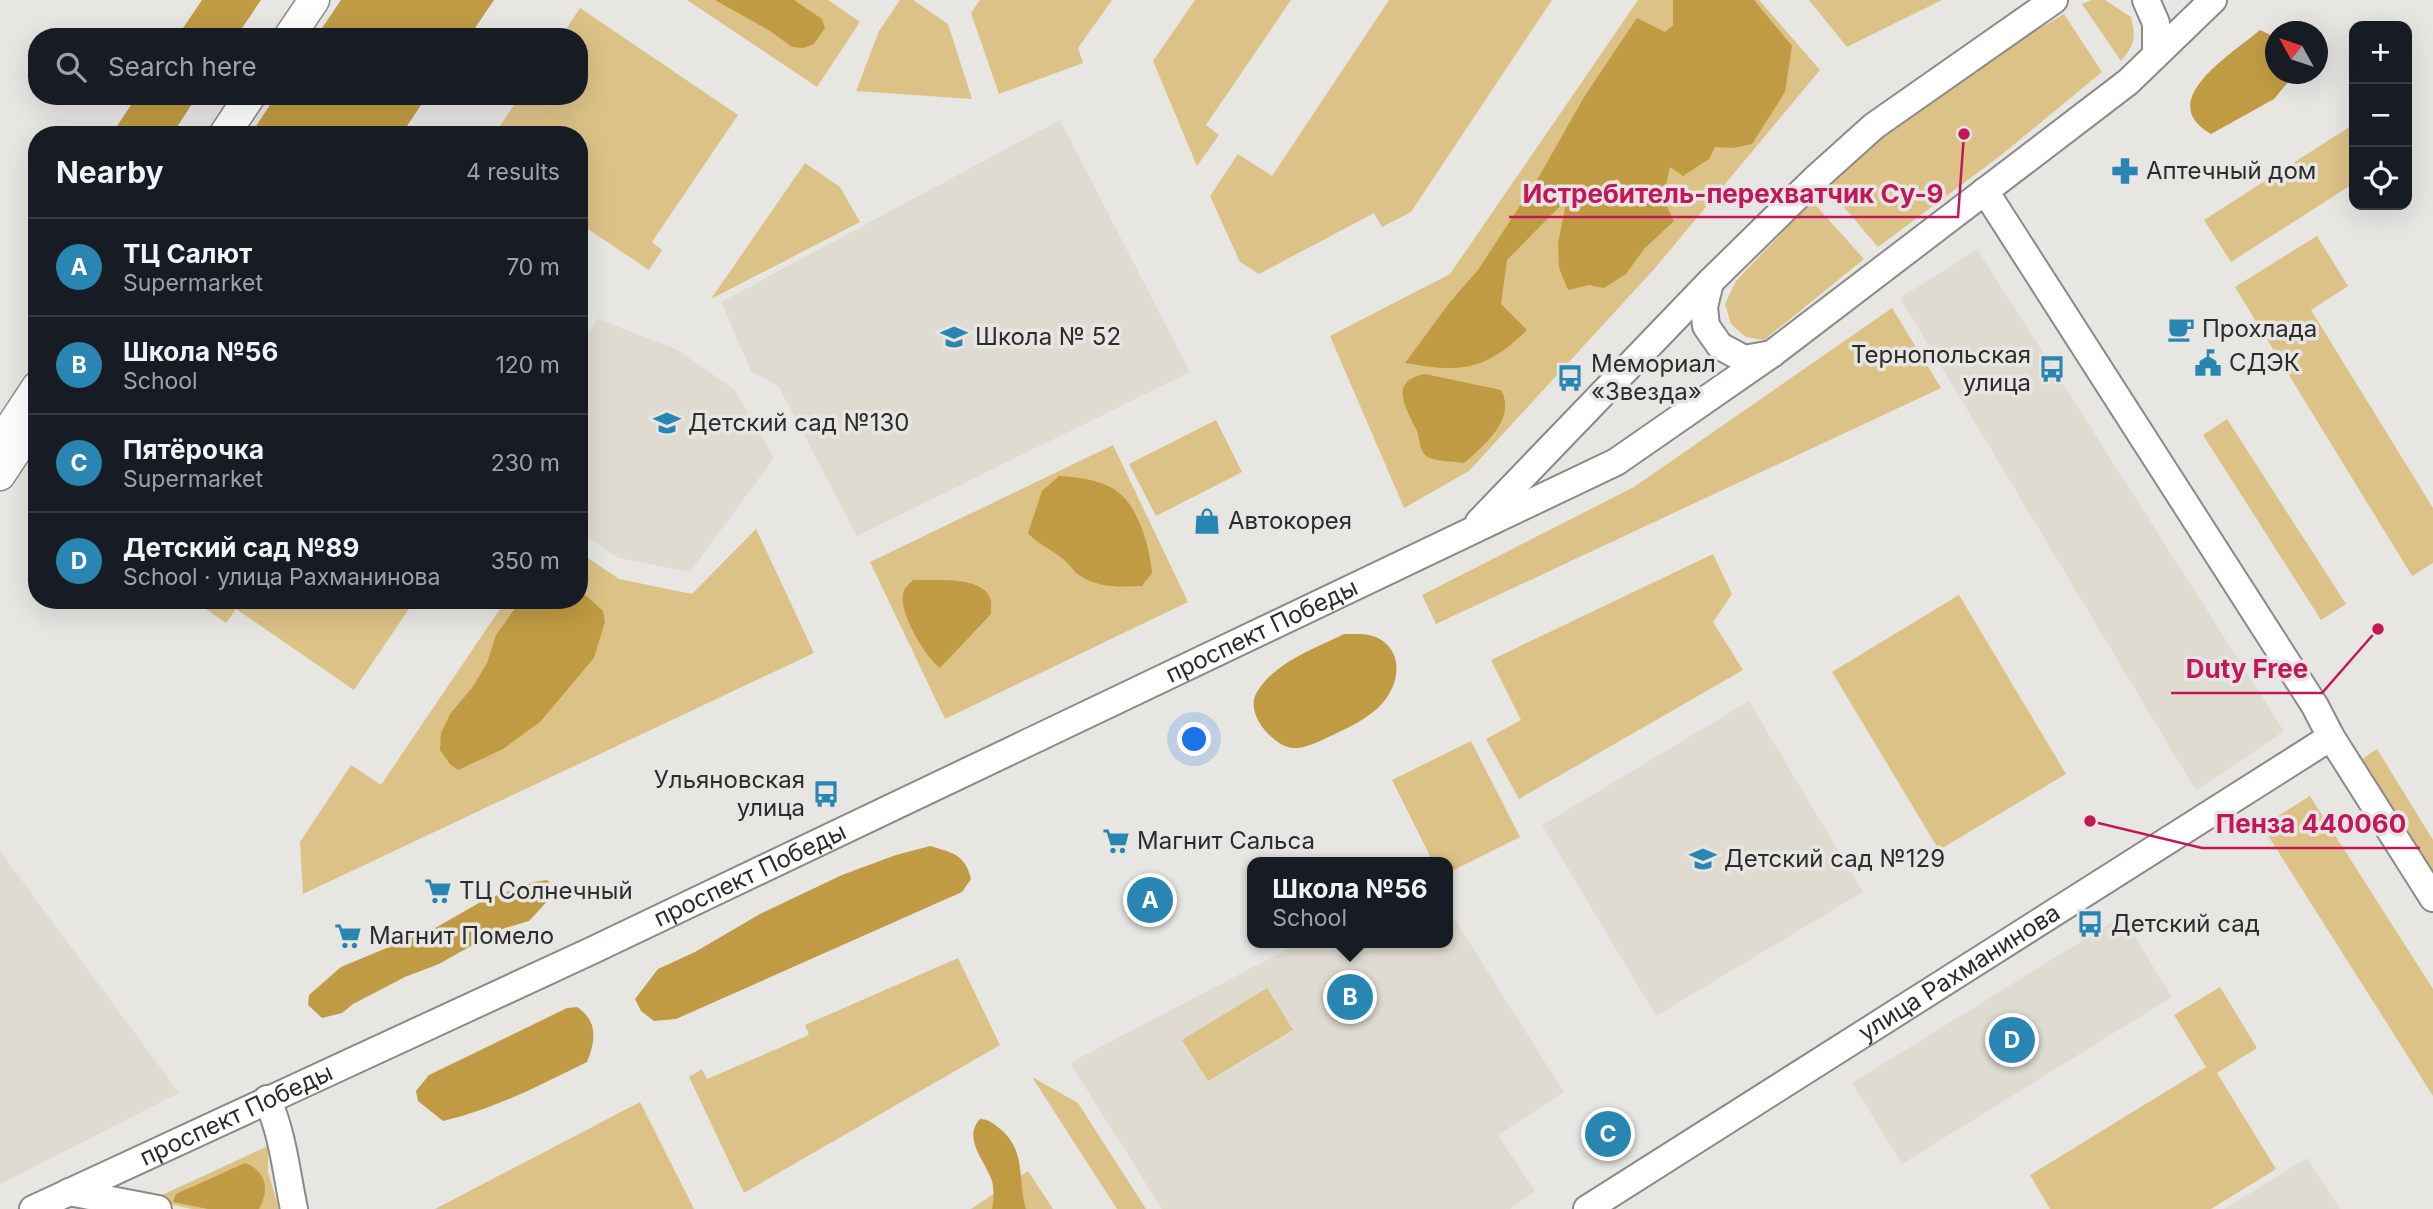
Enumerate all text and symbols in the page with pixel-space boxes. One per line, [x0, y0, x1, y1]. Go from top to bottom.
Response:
north arrow [2265, 21, 2328, 84]
map controls [2349, 21, 2412, 210]
button: + [2349, 21, 2412, 84]
search box [28, 28, 588, 105]
icon: search [52, 48, 90, 86]
text: Search here [108, 51, 257, 82]
button: − [2349, 84, 2412, 147]
button: locate [2349, 147, 2412, 210]
text: Nearby [56, 154, 164, 190]
pharmacy icon: Аптечный дом [2110, 156, 2140, 186]
place label: Аптечный дом [2146, 156, 2316, 185]
text: 4 results [466, 158, 560, 186]
callout: Истребитель-перехватчик Су-9 [1509, 170, 1958, 217]
text: Истребитель-перехватчик Су-9 [1523, 178, 1943, 209]
text: ТЦ Салют [123, 238, 252, 269]
text: A [70, 253, 88, 281]
text: 70 m [506, 253, 560, 281]
text: Supermarket [123, 269, 263, 297]
cafe icon: Прохлада [2166, 314, 2196, 344]
place label: Прохлада [2202, 314, 2317, 343]
school or university icon: Школа № 52 [939, 322, 969, 352]
place label: Школа № 52 [975, 322, 1121, 351]
text: Школа №56 [123, 336, 278, 367]
place label: Тернопольская улица [1851, 340, 2031, 397]
public building icon: СДЭК [2193, 348, 2223, 378]
place label: СДЭК [2229, 348, 2300, 377]
place label: Мемориал «Звезда» [1591, 349, 1716, 406]
text: B [71, 351, 87, 379]
text: 120 m [495, 351, 560, 379]
bus stop icon: Тернопольская улица [2037, 354, 2067, 384]
bus stop icon: Мемориал «Звезда» [1555, 363, 1585, 393]
text: School [123, 367, 198, 395]
school or university icon: Детский сад №130 [652, 408, 682, 438]
place label: Детский сад №130 [688, 408, 909, 437]
text: Пятёрочка [123, 434, 264, 465]
text: C [70, 449, 88, 477]
text: 230 m [491, 449, 560, 477]
text: Supermarket [123, 465, 263, 493]
shop icon: Автокорея [1192, 506, 1222, 536]
place label: Автокорея [1228, 506, 1352, 535]
text: Детский сад №89 [123, 532, 359, 563]
text: D [71, 547, 87, 575]
text: 350 m [491, 547, 560, 575]
text: School · улица Рахманинова [123, 563, 440, 591]
street label: проспект Победы [1161, 572, 1362, 689]
callout: Duty Free [2171, 646, 2322, 693]
text: Duty Free [2186, 653, 2308, 684]
your location [1177, 722, 1211, 756]
place label: Ульяновская улица [654, 765, 805, 822]
bus stop icon: Ульяновская улица [811, 779, 841, 809]
callout: Пенза 440060 [2202, 801, 2420, 848]
text: Пенза 440060 [2216, 808, 2406, 839]
street label: проспект Победы [649, 817, 850, 933]
supermarket icon: Магнит Сальса [1101, 826, 1131, 856]
place label: Магнит Сальса [1137, 826, 1315, 855]
school or university icon: Детский сад №129 [1688, 844, 1718, 874]
place label: Детский сад №129 [1724, 844, 1945, 873]
popup [1247, 857, 1453, 948]
text: Школа №56 [1272, 873, 1428, 904]
pin: A [1127, 874, 1173, 926]
supermarket icon: ТЦ Солнечный [423, 876, 453, 906]
place label: ТЦ Солнечный [459, 876, 633, 905]
street label: улица Рахманинова [1853, 898, 2065, 1047]
text: School [1272, 904, 1347, 932]
bus stop icon: Детский сад [2075, 909, 2105, 939]
place label: Детский сад [2111, 909, 2260, 938]
supermarket icon: Магнит Помело [333, 921, 363, 951]
place label: Магнит Помело [369, 921, 554, 950]
pin: B [1327, 971, 1373, 1023]
pin: D [1989, 1014, 2035, 1066]
street label: проспект Победы [135, 1057, 337, 1172]
pin: C [1585, 1108, 1631, 1160]

